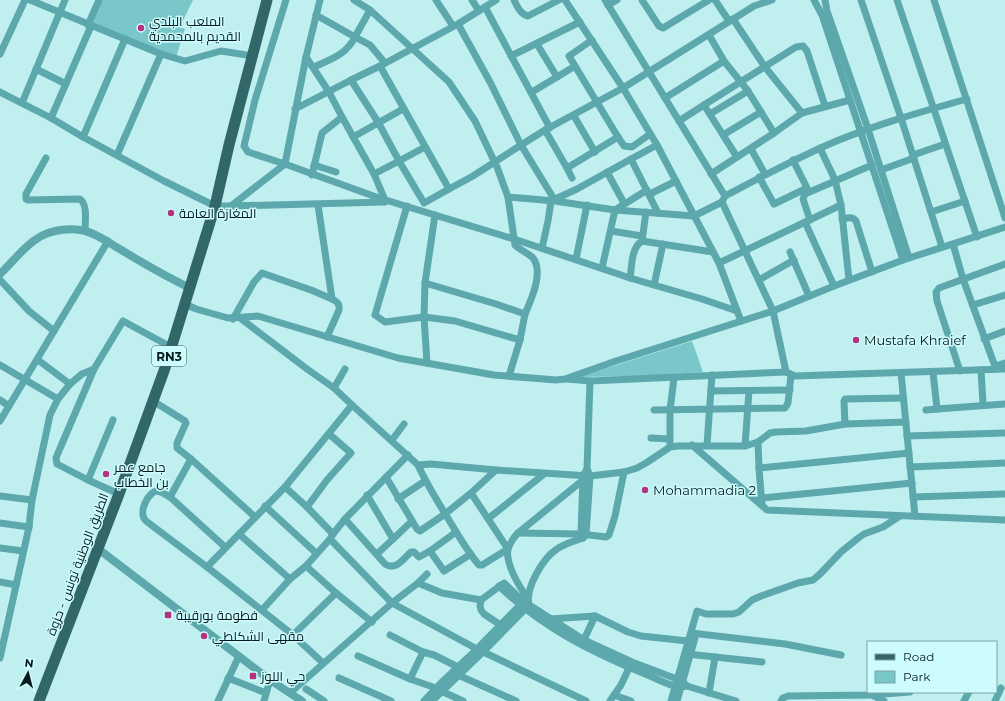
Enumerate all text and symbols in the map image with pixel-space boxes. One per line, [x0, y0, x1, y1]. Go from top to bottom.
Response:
place label: الملعب البلدي القديم بالمحمدية [149, 13, 241, 46]
marker: الملعب البلدي القديم بالمحمدية [136, 23, 146, 33]
place label: المغازة العامة [179, 205, 256, 221]
marker: المغازة العامة [166, 208, 176, 218]
place label: Mustafa Khraief [864, 332, 966, 348]
marker: Mustafa Khraief [851, 335, 861, 345]
road number: RN3 [152, 346, 186, 366]
place label: جامع عمر بن الخطاب [113, 459, 169, 490]
marker: جامع عمر بن الخطاب [101, 469, 111, 479]
place label: Mohammadia 2 [653, 482, 756, 498]
marker: Mohammadia 2 [640, 485, 650, 495]
street label: الطريق الوطنية تونس - حزوة [42, 491, 112, 637]
place label: فطومة بورقيبة [176, 607, 258, 623]
marker: فطومة بورقيبة [163, 610, 173, 620]
place label: مقهى الشكلطي [212, 628, 304, 647]
marker: مقهى الشكلطي [199, 631, 209, 641]
legend [867, 641, 997, 693]
text: Road [903, 649, 934, 664]
north arrow [8, 653, 48, 693]
text: N [24, 656, 34, 671]
place label: حي اللوز [260, 668, 305, 687]
text: Park [903, 669, 931, 684]
marker: حي اللوز [248, 671, 258, 681]

